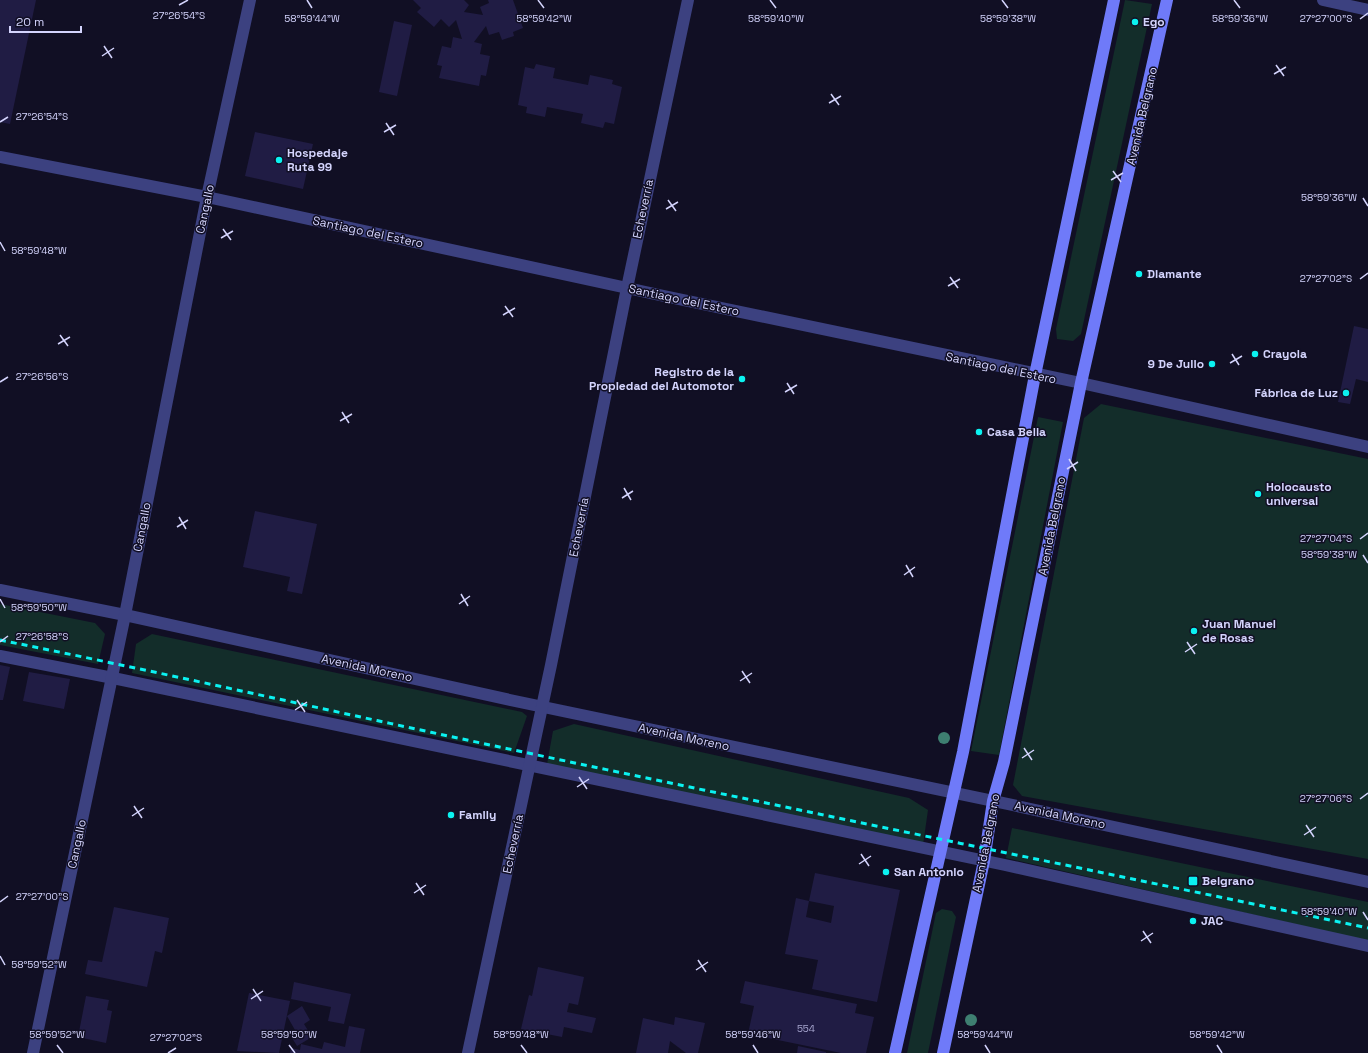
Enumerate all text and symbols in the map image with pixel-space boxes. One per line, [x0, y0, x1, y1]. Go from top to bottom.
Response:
scale bar [10, 8, 81, 34]
text: 27°26'54"S [153, 9, 205, 22]
text: 58°59'44"W [284, 12, 340, 25]
text: 58°59'42"W [516, 12, 572, 25]
text: 58°59'40"W [748, 12, 804, 25]
text: 58°59'38"W [980, 12, 1036, 25]
text: 58°59'36"W [1212, 12, 1268, 25]
text: 27°27'00"S [1300, 12, 1352, 25]
text: 20 m [16, 14, 44, 30]
place label: Ego [1143, 14, 1165, 30]
marker: Ego [1130, 17, 1140, 27]
street label: Avenida Belgrano [1123, 65, 1161, 167]
text: 27°26'54"S [16, 110, 68, 123]
place label: Hospedaje Ruta 99 [287, 145, 348, 175]
marker: Hospedaje Ruta 99 [274, 155, 284, 165]
street label: Echeverría [629, 178, 657, 240]
street label: Cangallo [192, 183, 218, 235]
text: 58°59'36"W [1301, 191, 1357, 204]
street label: Santiago del Estero [311, 212, 425, 252]
text: 58°59'48"W [11, 244, 67, 257]
place label: Diamante [1147, 266, 1202, 282]
marker: Diamante [1134, 269, 1144, 279]
text: 27°27'02"S [1300, 272, 1352, 285]
street label: Santiago del Estero [627, 280, 741, 320]
place label: Crayola [1263, 346, 1307, 362]
street label: Santiago del Estero [944, 348, 1058, 388]
marker: Crayola [1250, 349, 1260, 359]
place label: 9 De Julio [1148, 356, 1204, 372]
marker: 9 De Julio [1207, 359, 1217, 369]
place label: Registro de la Propiedad del Automotor [589, 364, 734, 394]
text: 27°26'56"S [16, 370, 68, 383]
marker: Registro de la Propiedad del Automotor [737, 374, 747, 384]
place label: Fábrica de Luz [1254, 385, 1338, 401]
marker: Fábrica de Luz [1341, 388, 1351, 398]
place label: Casa Bella [987, 424, 1046, 440]
marker: Casa Bella [974, 427, 984, 437]
street label: Avenida Belgrano [1035, 475, 1069, 577]
place label: Holocausto universal [1266, 479, 1332, 509]
marker: Holocausto universal [1253, 489, 1263, 499]
street label: Echeverría [565, 496, 593, 558]
street label: Cangallo [129, 501, 155, 553]
text: 27°27'04"S [1300, 532, 1352, 545]
text: 58°59'38"W [1301, 548, 1357, 561]
text: 58°59'50"W [11, 601, 67, 614]
place label: Juan Manuel de Rosas [1202, 616, 1276, 646]
marker: Juan Manuel de Rosas [1189, 626, 1199, 636]
text: 27°26'58"S [16, 630, 68, 643]
street label: Avenida Moreno [320, 651, 414, 685]
street label: Avenida Moreno [637, 720, 731, 754]
street label: Avenida Belgrano [969, 792, 1003, 894]
text: 27°27'06"S [1300, 792, 1352, 805]
street label: Avenida Moreno [1013, 798, 1107, 832]
place label: Family [459, 807, 496, 823]
marker: Family [446, 810, 456, 820]
street label: Echeverría [499, 813, 527, 875]
street label: Cangallo [64, 818, 90, 870]
place label: San Antonio [894, 864, 964, 880]
marker: San Antonio [881, 867, 891, 877]
place label: Belgrano [1202, 873, 1254, 889]
marker: Belgrano [1187, 875, 1199, 887]
text: 27°27'00"S [16, 890, 68, 903]
text: 58°59'40"W [1301, 905, 1357, 918]
place label: JAC [1201, 913, 1223, 929]
marker: JAC [1188, 916, 1198, 926]
text: 58°59'52"W [11, 958, 67, 971]
house number: 554 [797, 1022, 815, 1035]
text: 58°59'52"W [29, 1028, 85, 1041]
text: 58°59'50"W [261, 1028, 317, 1041]
text: 58°59'48"W [493, 1028, 549, 1041]
text: 58°59'46"W [725, 1028, 781, 1041]
text: 58°59'44"W [957, 1028, 1013, 1041]
text: 58°59'42"W [1189, 1028, 1245, 1041]
text: 27°27'02"S [150, 1031, 202, 1044]

